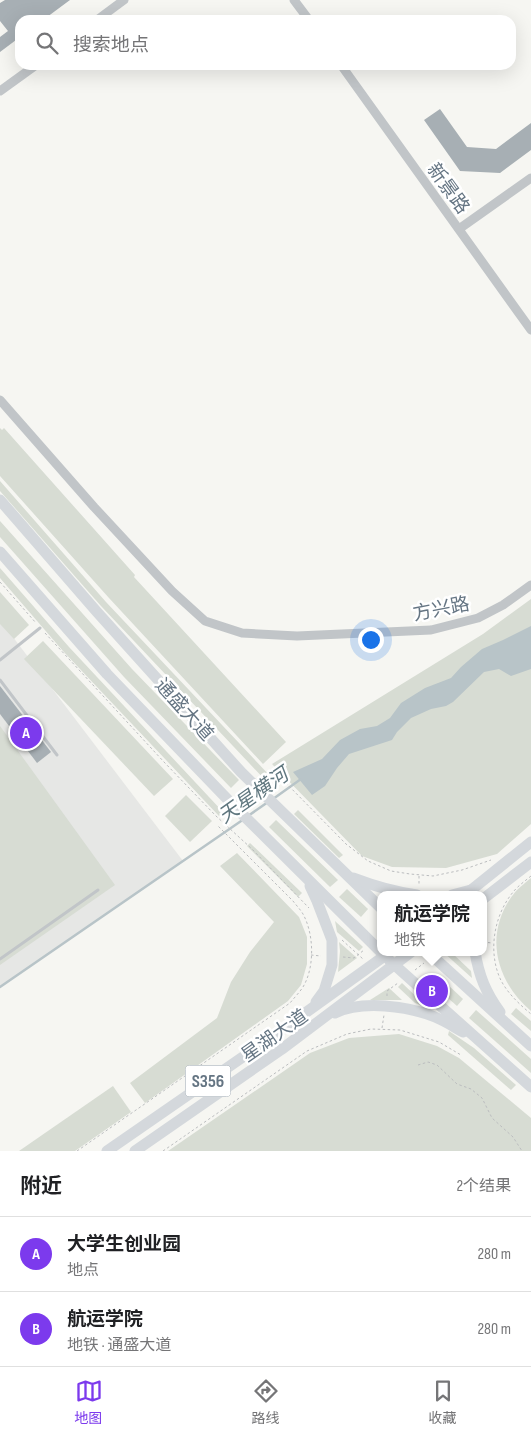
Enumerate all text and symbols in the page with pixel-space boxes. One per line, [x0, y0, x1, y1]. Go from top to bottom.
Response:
search box [15, 15, 516, 70]
icon: search [33, 29, 61, 57]
text: 搜索地点 [73, 34, 149, 57]
street label: 新景路 [422, 159, 474, 219]
street label: 方兴路 [411, 593, 471, 626]
your location [358, 627, 384, 653]
street label: 通盛大道 [150, 674, 218, 746]
pin: A [10, 714, 42, 752]
water label: 天星横河 [214, 761, 296, 829]
popup [377, 891, 487, 956]
text: 航运学院 [394, 903, 470, 926]
text: 地铁 [394, 931, 426, 950]
pin: B [416, 972, 448, 1010]
street label: 星湖大道 [237, 1005, 313, 1067]
road number: S356 [186, 1066, 230, 1096]
text: 附近 [20, 1174, 62, 1199]
text: 2个结果 [456, 1177, 511, 1196]
text: 大学生创业园 [67, 1233, 181, 1256]
text: A [32, 1245, 40, 1264]
text: 280 m [477, 1245, 511, 1264]
text: 地点 [67, 1261, 99, 1280]
text: 航运学院 [67, 1308, 143, 1331]
text: B [32, 1320, 40, 1339]
text: 280 m [477, 1320, 511, 1339]
text: 地铁 · 通盛大道 [67, 1336, 171, 1355]
tab: 地图 [75, 1377, 103, 1427]
tab: 路线 [252, 1377, 280, 1427]
tab: 收藏 [429, 1377, 457, 1427]

